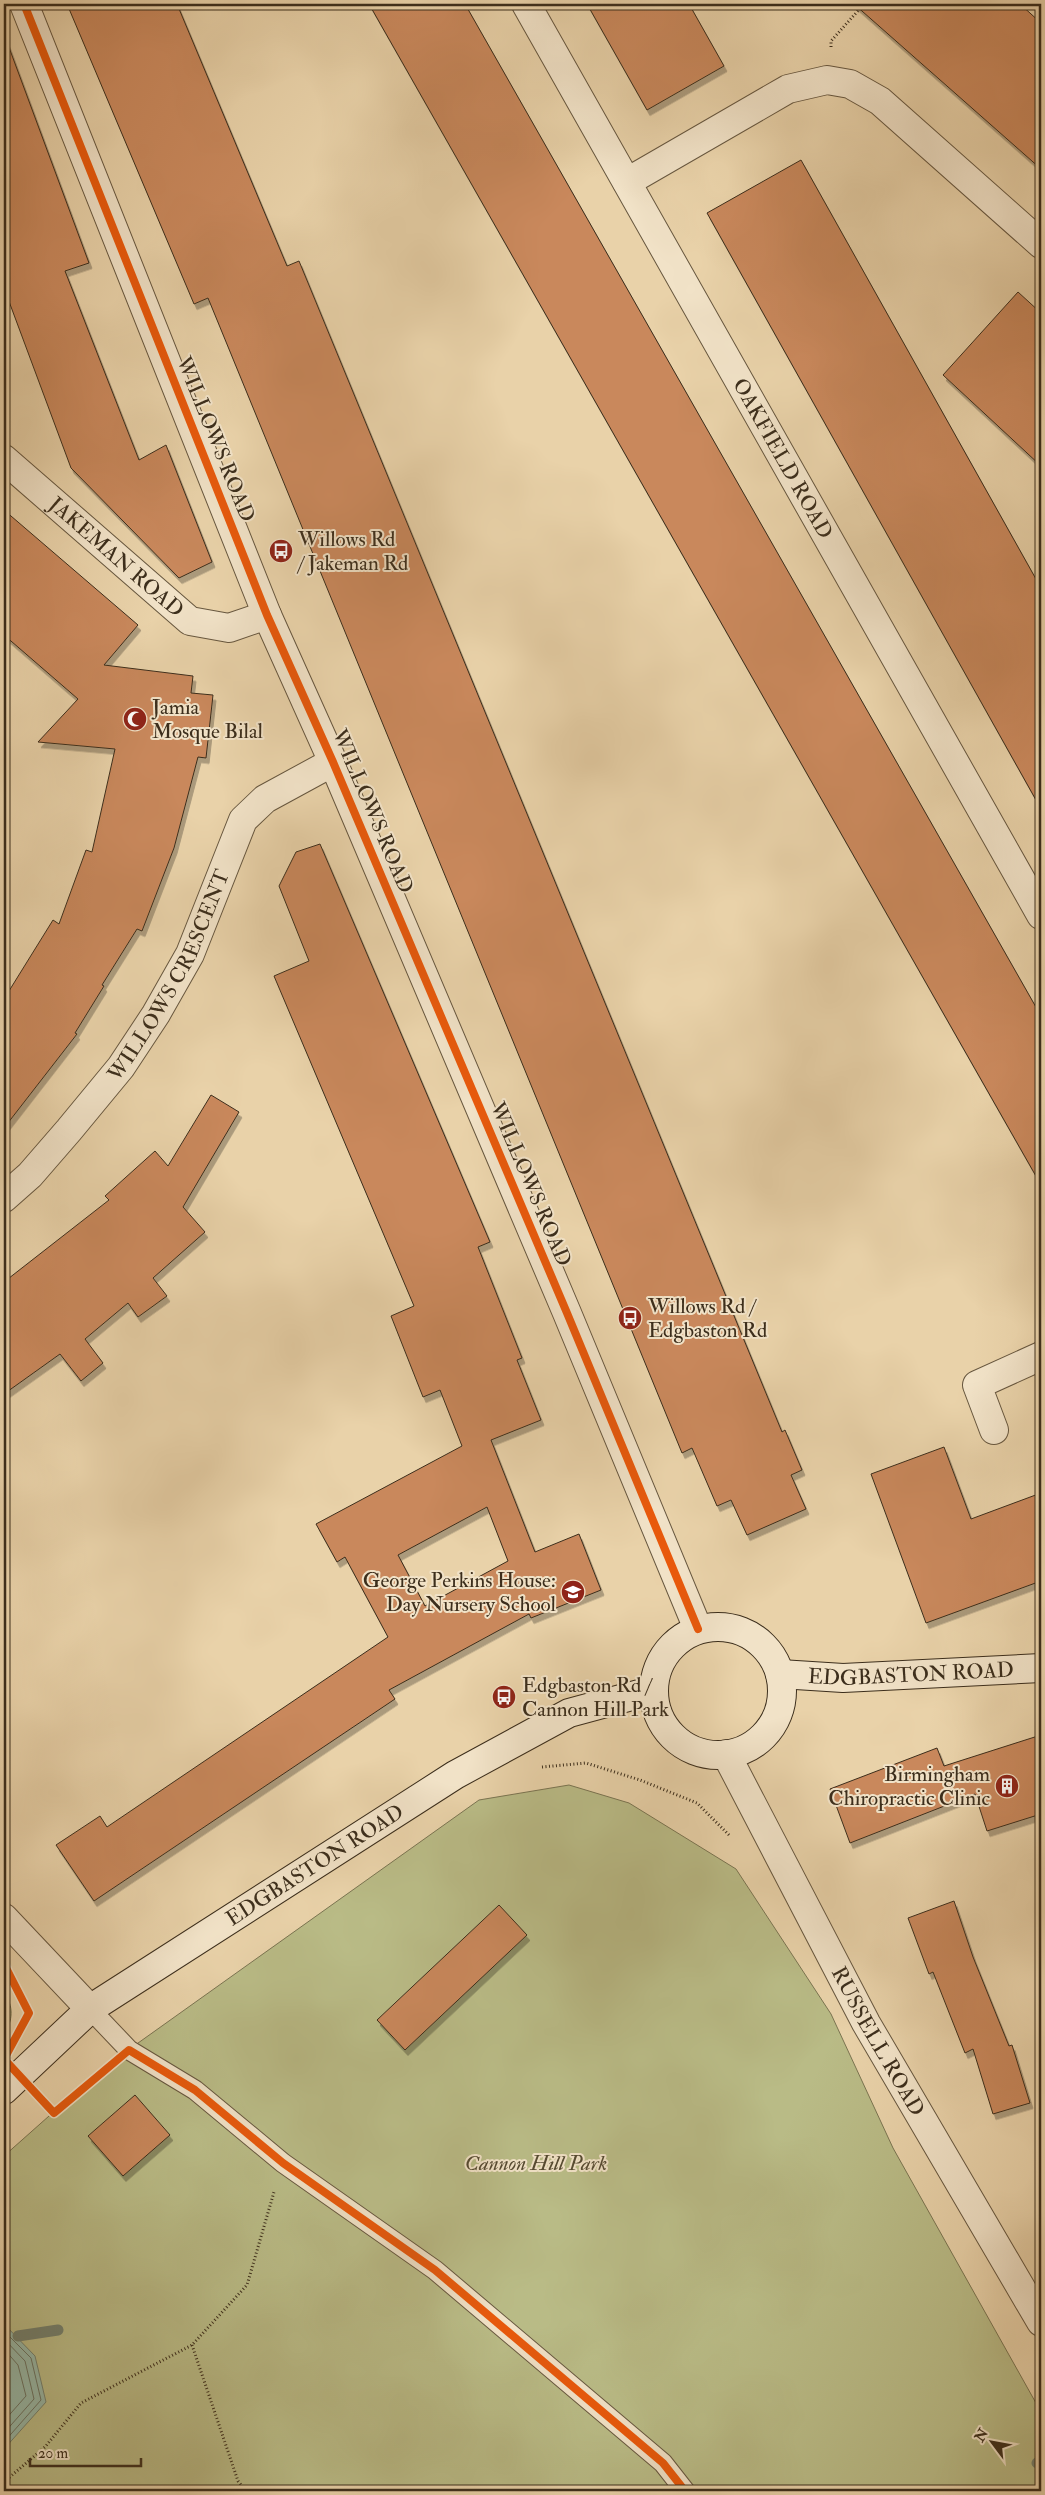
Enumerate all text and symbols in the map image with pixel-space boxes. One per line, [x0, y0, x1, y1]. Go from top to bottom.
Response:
street label: WILLOWS ROAD [170, 352, 261, 526]
street label: OAKFIELD ROAD [726, 374, 839, 544]
street label: JAKEMAN ROAD [42, 490, 189, 623]
place label: Willows Rd / Jakeman Rd [296, 526, 409, 577]
bus stop icon: Willows Rd / Jakeman Rd [268, 538, 294, 564]
place label: Jamia Mosque Bilal [151, 694, 264, 745]
mosque icon: Jamia Mosque Bilal [122, 706, 148, 732]
street label: WILLOWS ROAD [325, 724, 419, 898]
street label: WILLOWS CRESCENT [101, 865, 236, 1088]
street label: WILLOWS ROAD [483, 1097, 577, 1271]
place label: Willows Rd / Edgbaston Rd [647, 1293, 768, 1344]
bus stop icon: Willows Rd / Edgbaston Rd [617, 1305, 643, 1331]
place label: George Perkins House: Day Nursery School [363, 1567, 557, 1618]
school or university icon: George Perkins House: Day Nursery School [560, 1579, 586, 1605]
street label: EDGBASTON ROAD [807, 1656, 1014, 1692]
place label: Edgbaston Rd / Cannon Hill Park [522, 1672, 669, 1723]
bus stop icon: Edgbaston Rd / Cannon Hill Park [491, 1684, 517, 1710]
place label: Birmingham Chiropractic Clinic [828, 1761, 991, 1812]
building icon: Birmingham Chiropractic Clinic [994, 1773, 1020, 1799]
street label: EDGBASTON ROAD [221, 1798, 409, 1932]
street label: RUSSELL ROAD [825, 1962, 930, 2121]
park label: Cannon Hill Park [465, 2150, 607, 2177]
north arrow [968, 2418, 1018, 2468]
text: N [970, 2425, 992, 2446]
scale bar [30, 2435, 141, 2467]
text: 20 m [38, 2444, 68, 2463]

